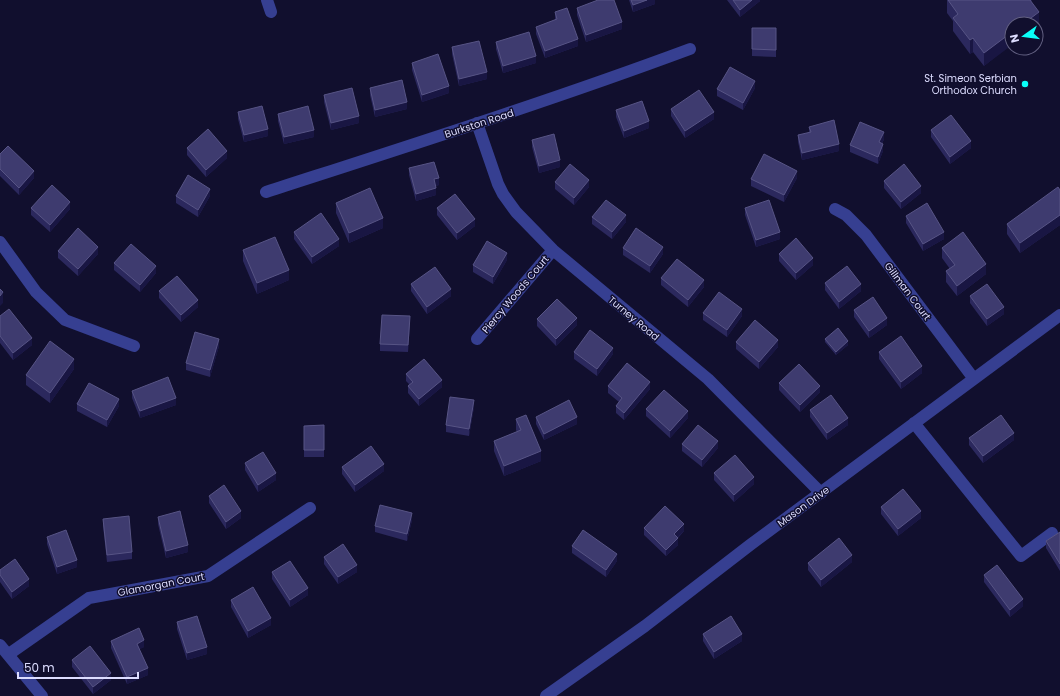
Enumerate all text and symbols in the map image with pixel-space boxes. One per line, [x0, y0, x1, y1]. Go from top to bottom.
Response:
north arrow [1004, 16, 1044, 56]
text: N [1006, 32, 1023, 44]
place label: St. Simeon Serbian Orthodox Church [924, 71, 1017, 98]
marker: St. Simeon Serbian Orthodox Church [1020, 79, 1030, 89]
street label: Burkston Road [443, 105, 516, 142]
street label: Piercy Woods Court [478, 252, 553, 337]
street label: Gillman Court [881, 259, 935, 324]
street label: Turney Road [605, 293, 662, 344]
street label: Mason Drive [774, 482, 832, 530]
street label: Glamorgan Court [117, 569, 206, 600]
scale bar [18, 654, 138, 680]
text: 50 m [24, 659, 55, 676]

